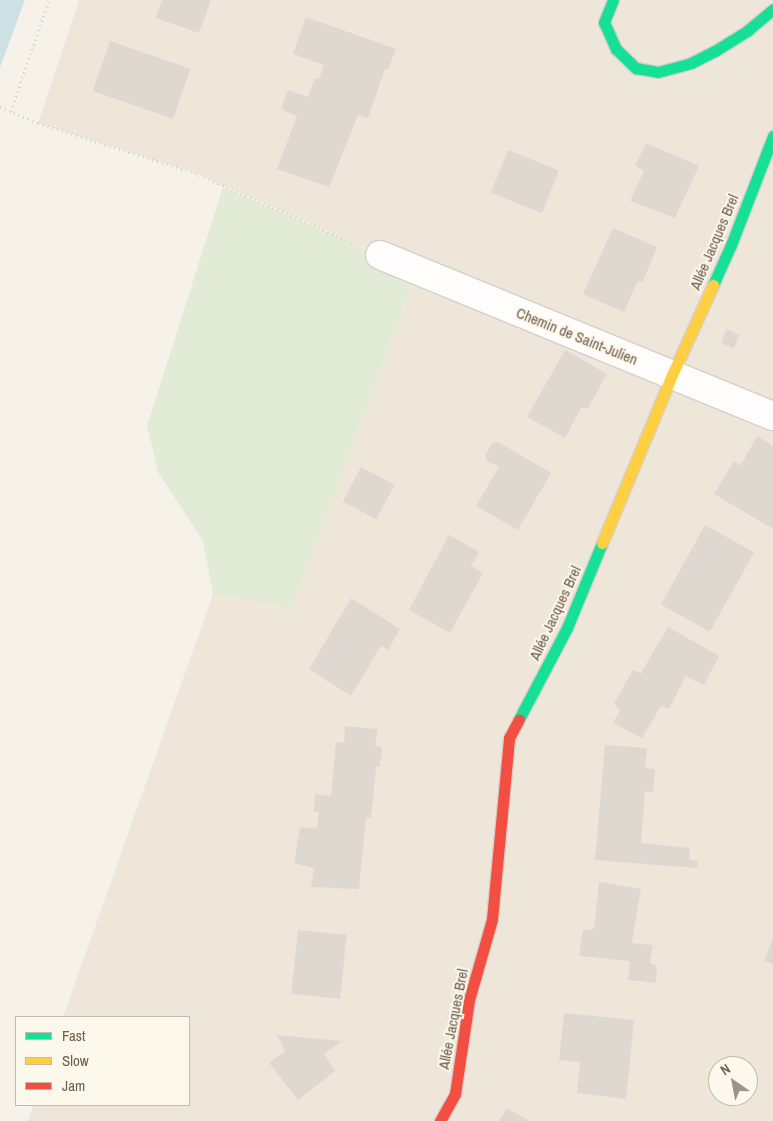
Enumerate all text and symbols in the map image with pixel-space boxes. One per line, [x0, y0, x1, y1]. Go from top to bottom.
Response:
street label: Allée Jacques Brel [686, 192, 742, 292]
street label: Chemin de Saint-Julien [514, 303, 640, 369]
street label: Allée Jacques Brel [525, 563, 585, 663]
street label: Allée Jacques Brel [434, 967, 472, 1071]
legend [15, 1016, 190, 1106]
text: Fast [62, 1025, 85, 1046]
text: Slow [62, 1050, 89, 1071]
north arrow [708, 1056, 758, 1106]
text: N [717, 1059, 734, 1079]
text: Jam [62, 1075, 85, 1096]

